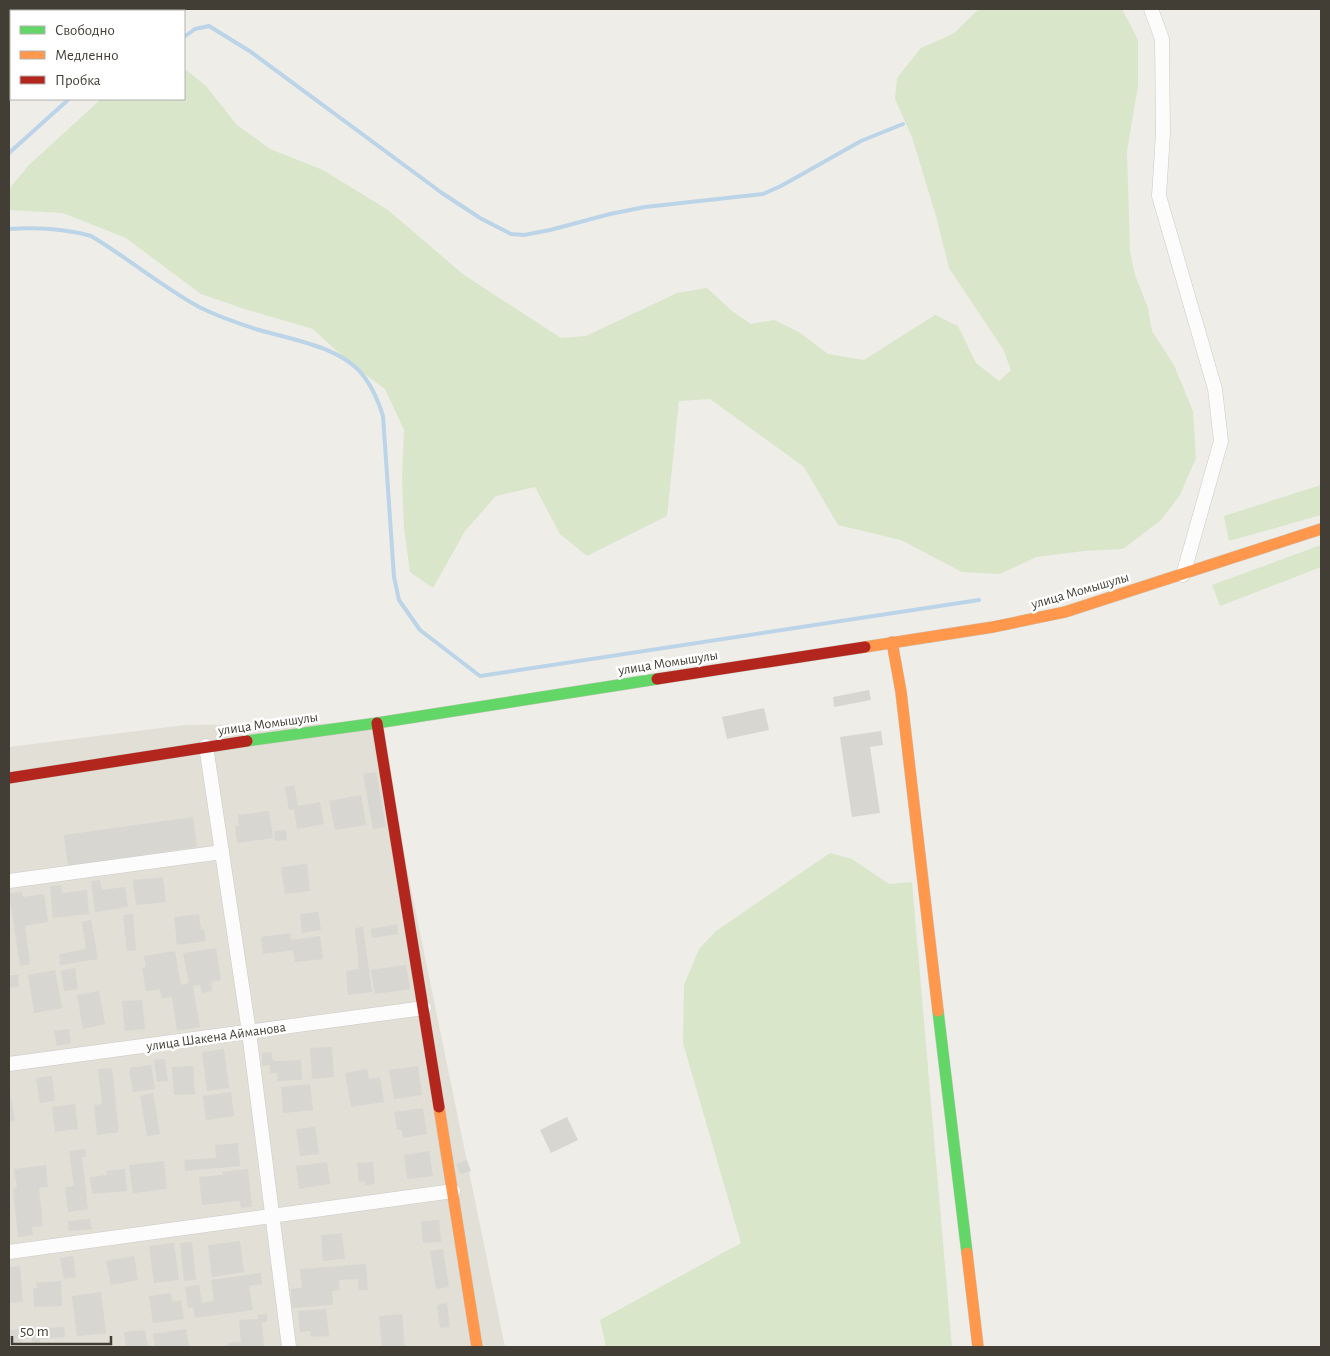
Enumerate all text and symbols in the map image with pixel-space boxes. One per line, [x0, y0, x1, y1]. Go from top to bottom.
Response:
legend [10, 10, 185, 100]
text: Свободно [55, 23, 115, 38]
text: Медленно [55, 48, 119, 63]
text: Пробка [55, 73, 101, 88]
street label: улица Момышулы [1029, 570, 1131, 612]
street label: улица Момышулы [616, 648, 719, 678]
street label: улица Момышулы [216, 710, 319, 738]
street label: улица Шакена Айманова [144, 1020, 287, 1054]
scale bar [12, 1314, 111, 1346]
text: 50 m [20, 1324, 49, 1339]

